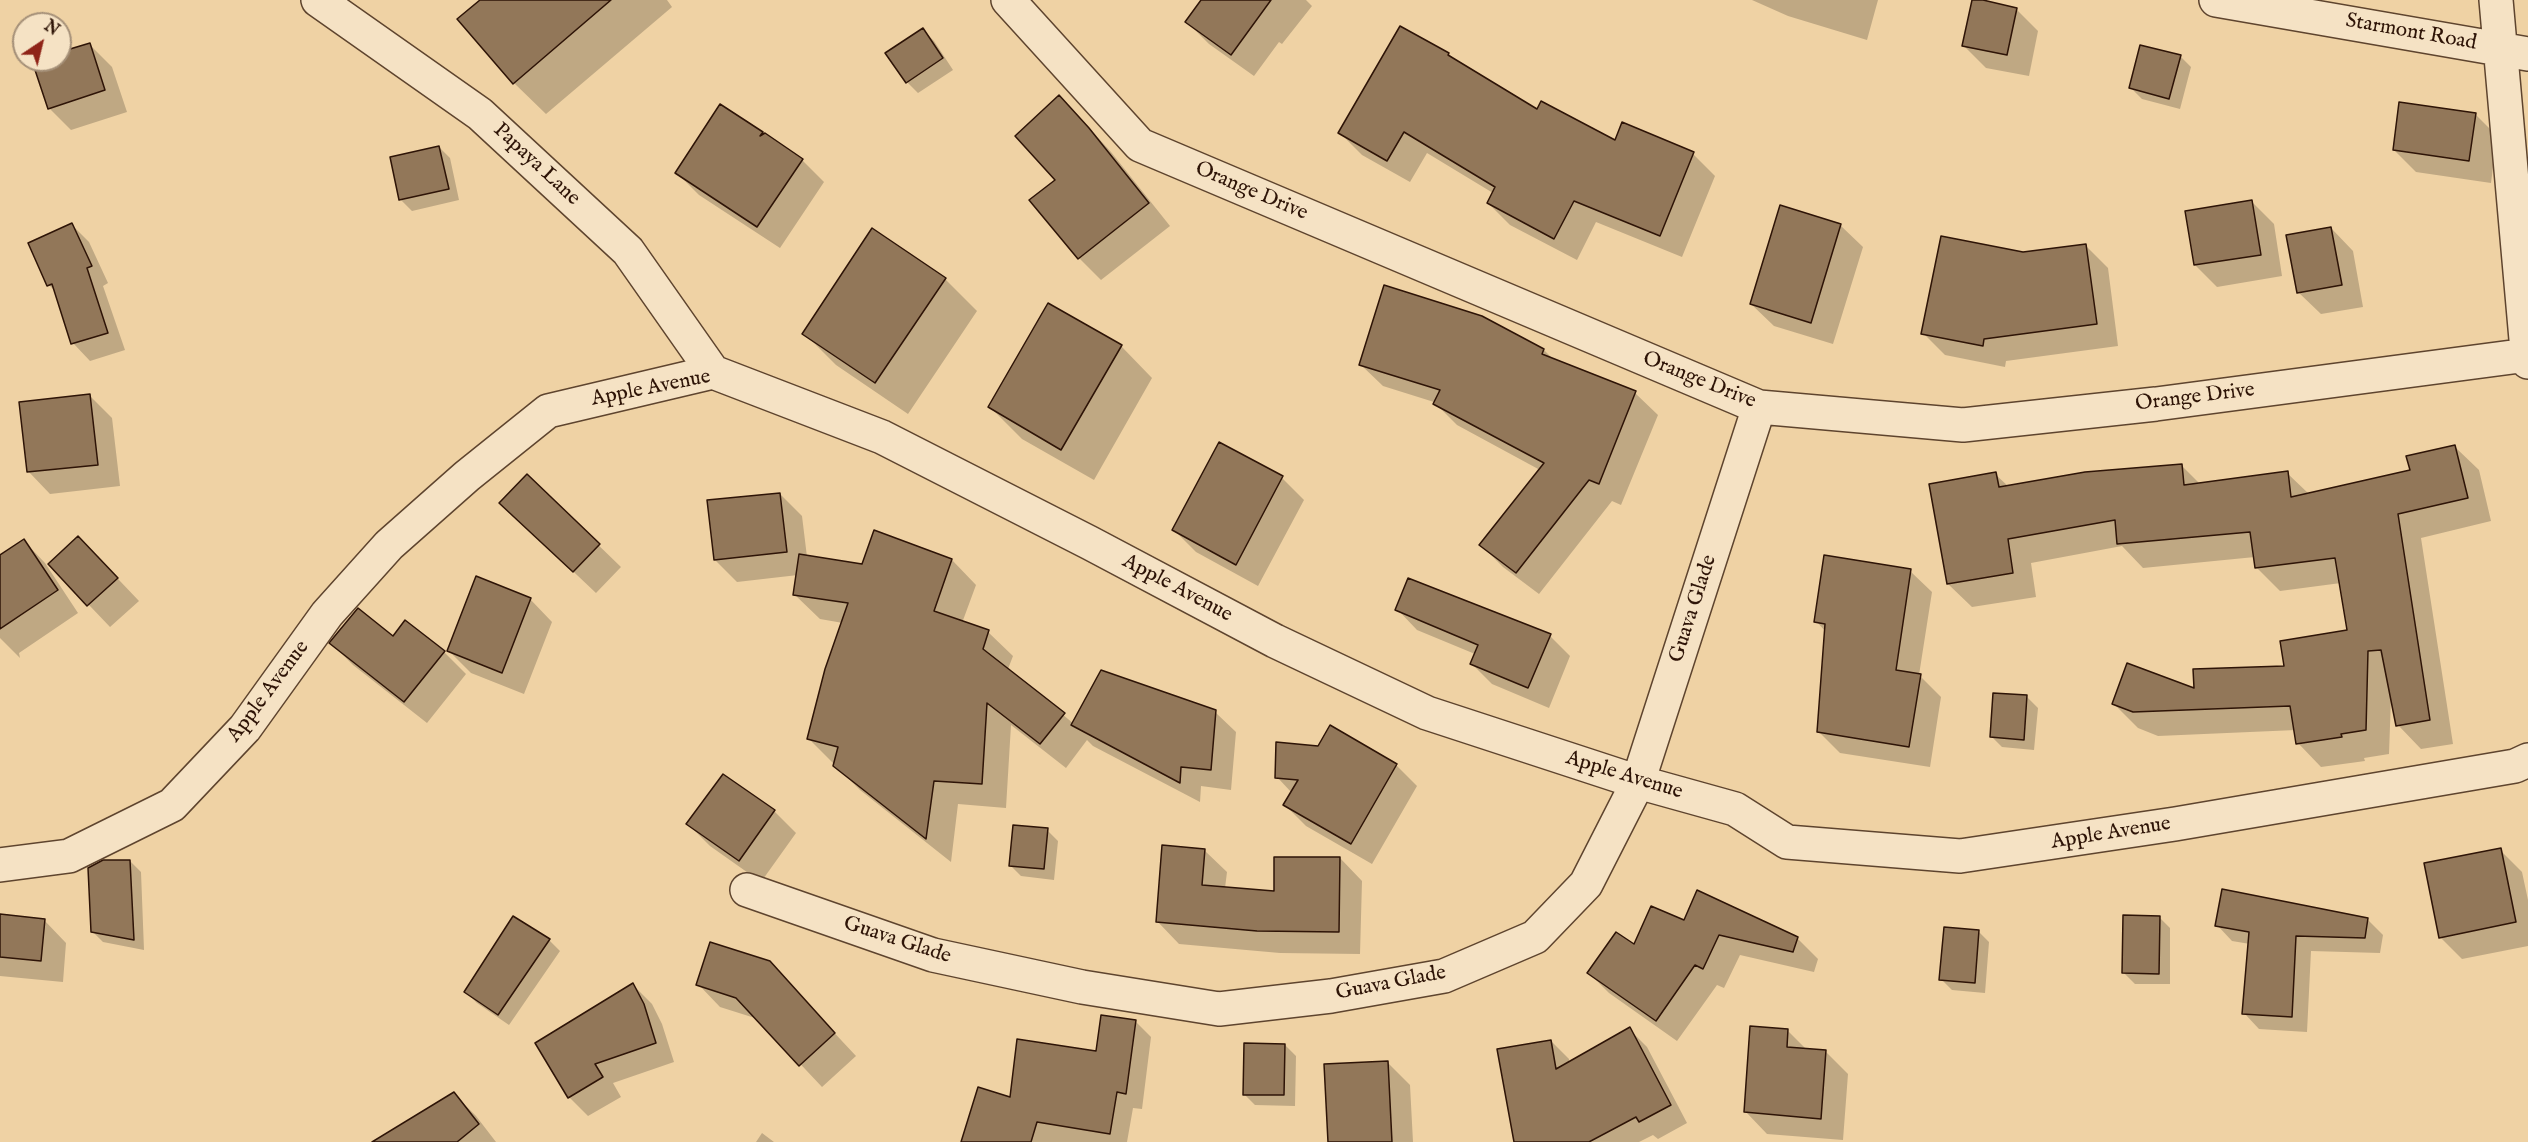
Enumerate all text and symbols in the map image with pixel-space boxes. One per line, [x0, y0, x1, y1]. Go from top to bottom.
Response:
street label: Starmont Road [2344, 9, 2478, 57]
north arrow [12, 12, 72, 72]
text: N [40, 17, 63, 41]
street label: Papaya Lane [487, 118, 585, 212]
street label: Orange Drive [1191, 157, 1311, 227]
street label: Orange Drive [1639, 347, 1759, 415]
street label: Apple Avenue [589, 365, 713, 413]
street label: Orange Drive [2134, 378, 2256, 418]
street label: Apple Avenue [1118, 549, 1236, 629]
street label: Guava Glade [1665, 552, 1723, 666]
street label: Apple Avenue [223, 636, 315, 748]
street label: Apple Avenue [1563, 746, 1685, 806]
street label: Apple Avenue [2049, 812, 2173, 856]
street label: Guava Glade [840, 912, 954, 970]
street label: Guava Glade [1334, 961, 1448, 1007]

